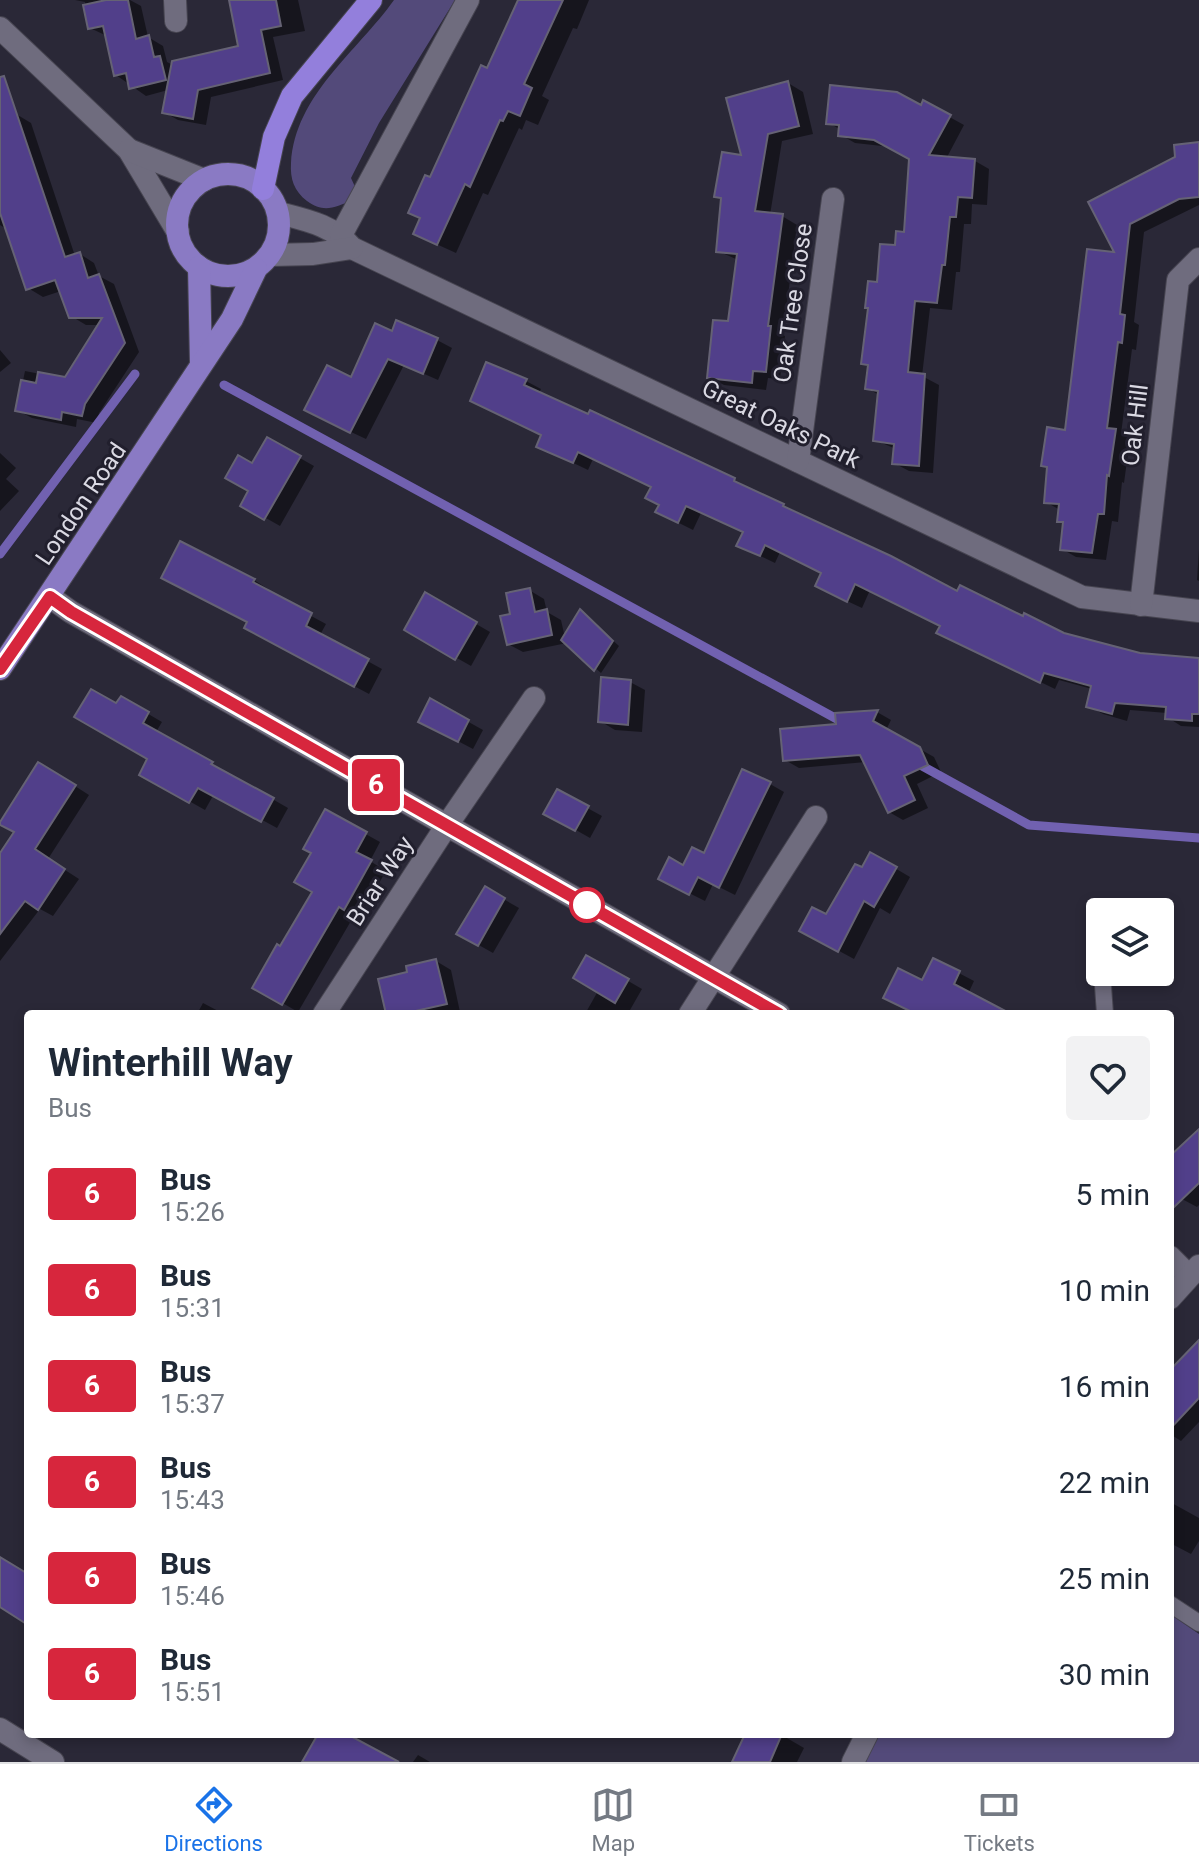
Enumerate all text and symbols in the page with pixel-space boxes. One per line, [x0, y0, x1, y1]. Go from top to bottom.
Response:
street label: Oak Tree Close [768, 222, 818, 384]
street label: Great Oaks Park [697, 374, 865, 475]
street label: Oak Hill [1116, 382, 1154, 468]
street label: London Road [30, 438, 132, 570]
line badge: 6 [350, 759, 402, 811]
text: 6 [368, 768, 384, 801]
street label: Briar Way [341, 830, 420, 931]
unlabelled marker [570, 888, 604, 922]
map controls [1086, 898, 1174, 986]
button: layers [1086, 898, 1174, 986]
button: heart [1066, 1036, 1150, 1120]
text: Winterhill Way [48, 1041, 293, 1085]
text: Bus [48, 1093, 92, 1123]
text: Bus [160, 1162, 211, 1197]
text: 6 [84, 1177, 100, 1210]
text: 5 min [1076, 1177, 1150, 1212]
text: 15:26 [160, 1197, 225, 1227]
text: Bus [160, 1258, 211, 1293]
text: 6 [84, 1273, 100, 1306]
text: 10 min [1059, 1273, 1150, 1308]
text: 15:31 [160, 1293, 225, 1323]
text: Bus [160, 1354, 211, 1389]
text: 6 [84, 1369, 100, 1402]
text: 16 min [1059, 1369, 1150, 1404]
text: 15:37 [160, 1389, 225, 1419]
text: Bus [160, 1450, 211, 1485]
text: 6 [84, 1465, 100, 1498]
text: 22 min [1059, 1465, 1150, 1500]
text: 15:43 [160, 1485, 225, 1515]
text: Bus [160, 1546, 211, 1581]
text: 6 [84, 1561, 100, 1594]
text: 25 min [1059, 1561, 1150, 1596]
text: 15:46 [160, 1581, 225, 1611]
text: Bus [160, 1642, 211, 1677]
text: 6 [84, 1657, 100, 1690]
text: 30 min [1059, 1657, 1150, 1692]
text: 15:51 [160, 1677, 225, 1707]
tab: Directions [164, 1783, 263, 1856]
tab: Map [591, 1783, 635, 1856]
tab: Tickets [964, 1783, 1035, 1856]

